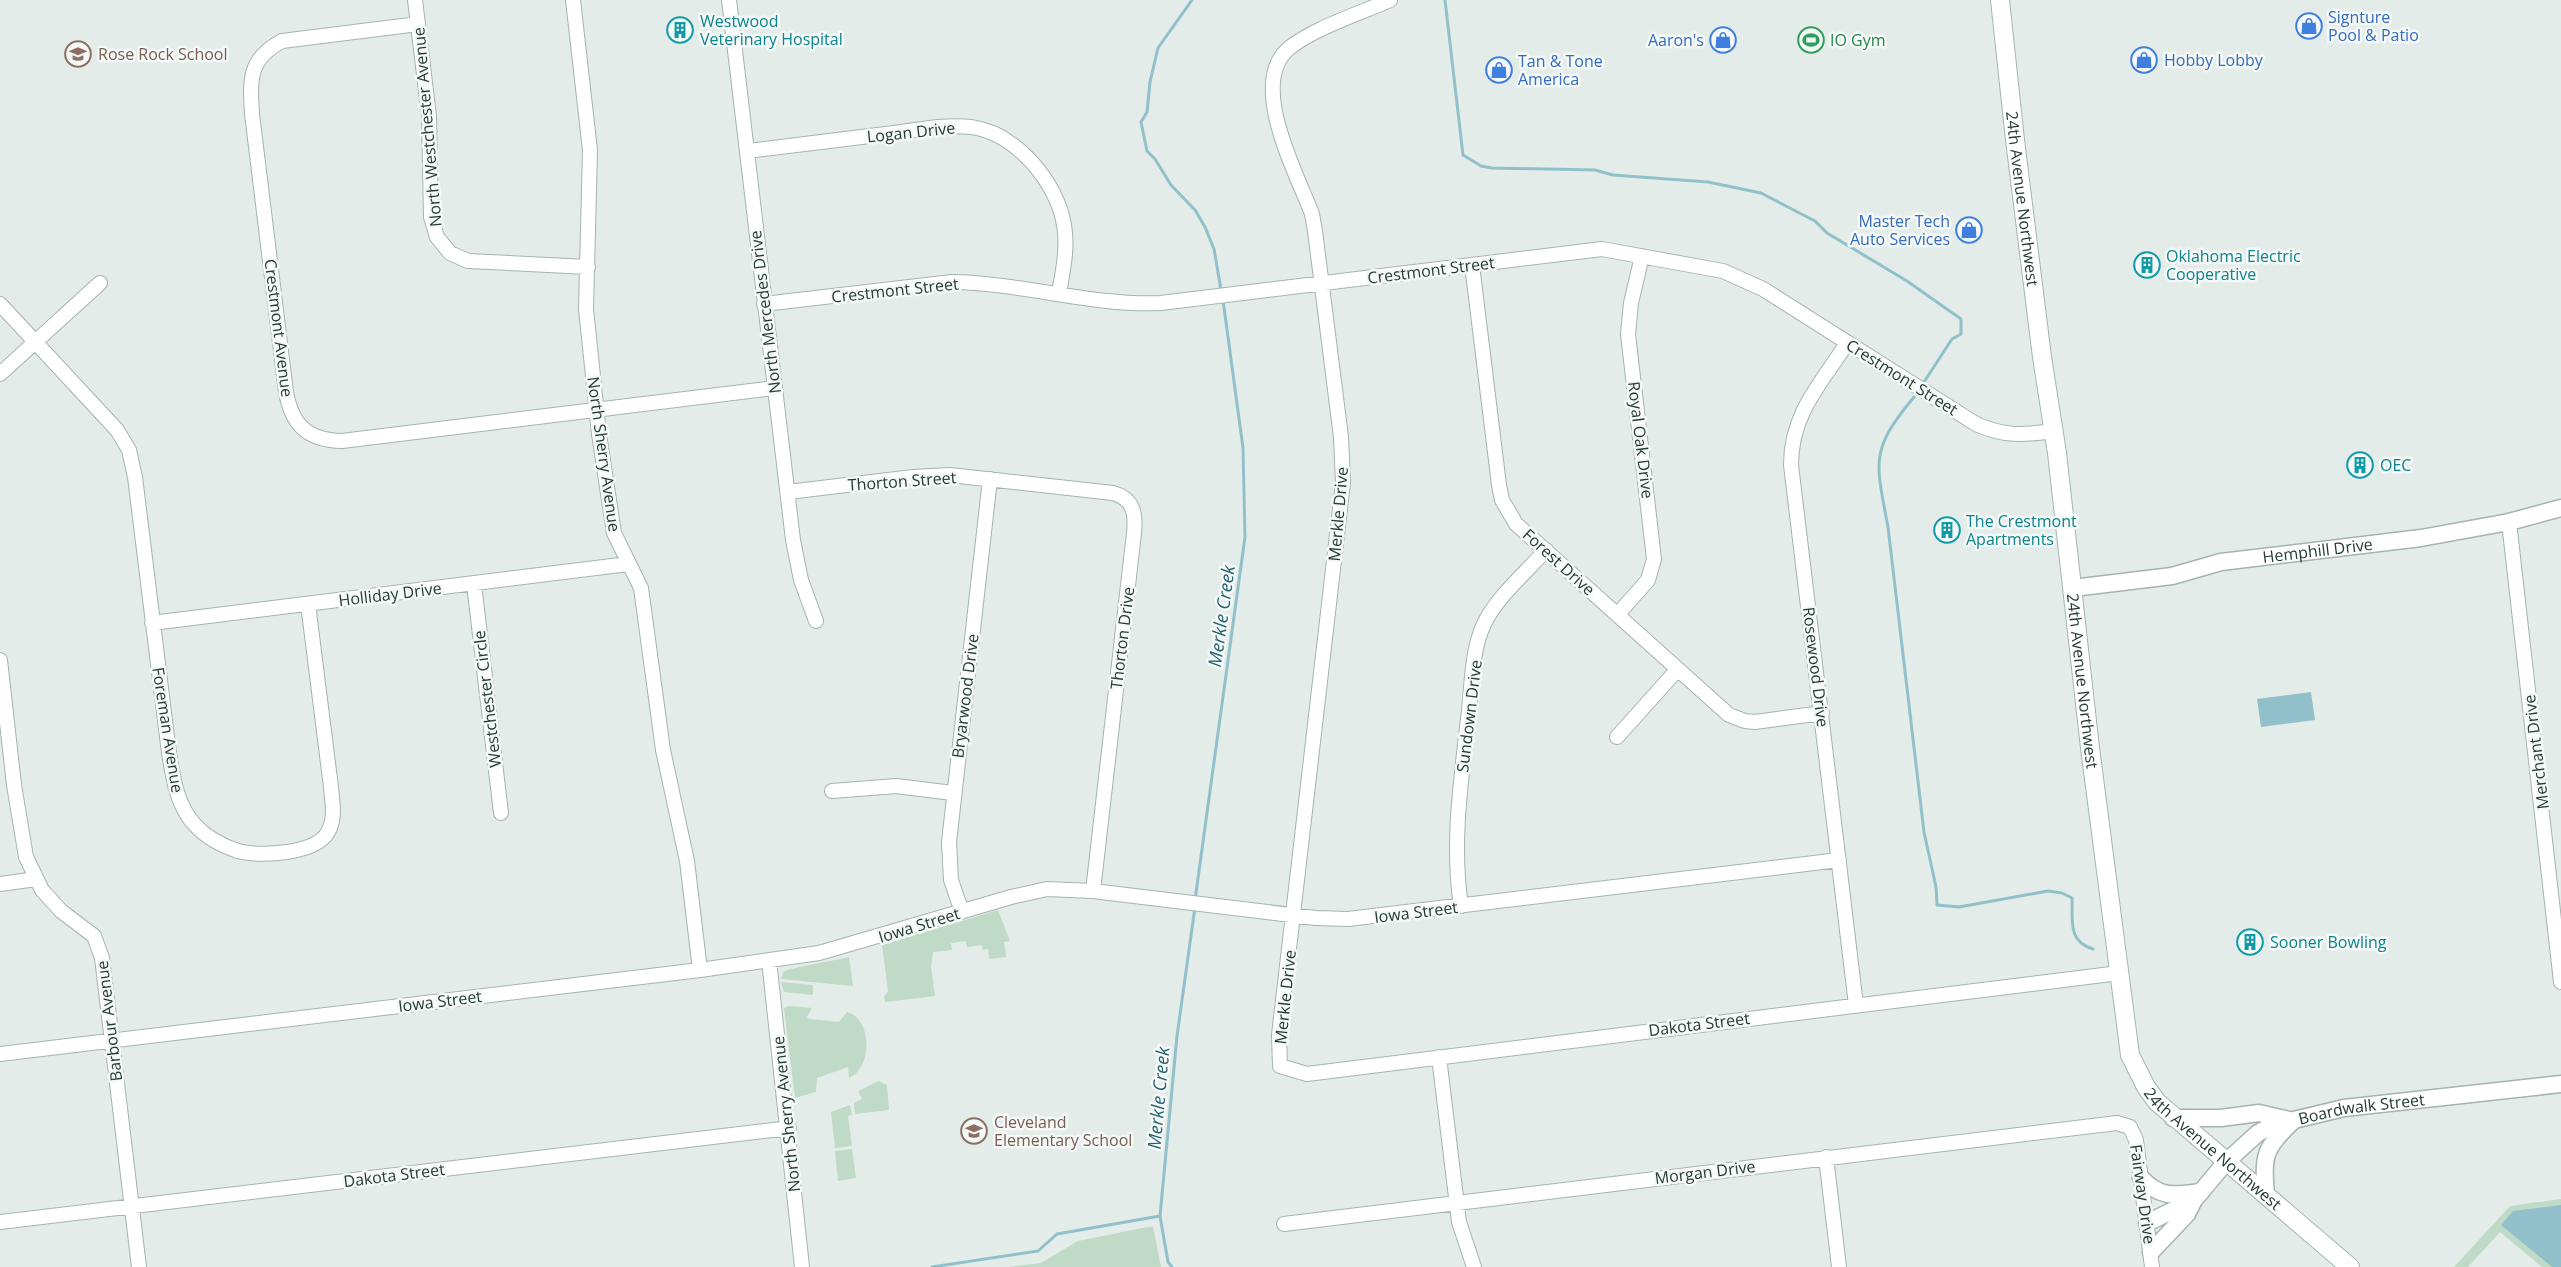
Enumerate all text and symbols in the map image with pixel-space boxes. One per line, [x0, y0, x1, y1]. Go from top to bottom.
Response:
place label: Signture Pool & Patio [2328, 6, 2419, 46]
place label: Westwood Veterinary Hospital [700, 10, 843, 50]
shop icon: Signture Pool & Patio [2294, 11, 2324, 41]
building icon: Westwood Veterinary Hospital [665, 15, 695, 45]
shop icon: Aaron's [1708, 25, 1738, 55]
sports icon: IO Gym [1796, 25, 1826, 55]
street label: North Westchester Avenue [407, 26, 447, 228]
place label: Aaron's [1648, 29, 1704, 51]
place label: IO Gym [1830, 29, 1886, 51]
school or university icon: Rose Rock School [63, 39, 93, 69]
place label: Rose Rock School [98, 43, 228, 65]
shop icon: Hobby Lobby [2129, 45, 2159, 75]
place label: Hobby Lobby [2164, 49, 2264, 71]
place label: Tan & Tone America [1518, 50, 1603, 90]
shop icon: Tan & Tone America [1484, 55, 1514, 85]
street label: 24th Avenue Northwest [2001, 110, 2044, 288]
street label: Logan Drive [866, 116, 956, 148]
place label: Master Tech Auto Services [1850, 210, 1950, 250]
shop icon: Master Tech Auto Services [1954, 215, 1984, 245]
street label: North Mercedes Drive [744, 229, 786, 395]
place label: Oklahoma Electric Cooperative [2166, 245, 2301, 285]
building icon: Oklahoma Electric Cooperative [2132, 250, 2162, 280]
street label: Crestmont Street [1366, 251, 1496, 289]
street label: Crestmont Avenue [260, 258, 298, 398]
street label: Crestmont Street [830, 272, 960, 308]
street label: Crestmont Street [1842, 334, 1962, 420]
street label: North Sherry Avenue [582, 375, 626, 533]
street label: Royal Oak Drive [1623, 380, 1659, 500]
building icon: OEC [2345, 450, 2375, 480]
place label: OEC [2380, 454, 2411, 476]
street label: Thorton Street [847, 466, 957, 496]
street label: Merkle Drive [1323, 466, 1353, 562]
place label: The Crestmont Apartments [1966, 510, 2077, 550]
building icon: The Crestmont Apartments [1932, 515, 1962, 545]
street label: Forest Drive [1518, 524, 1600, 600]
street label: Hemphill Drive [2261, 533, 2374, 568]
water label: Merkle Creek [1202, 562, 1240, 668]
street label: Holliday Drive [337, 577, 443, 611]
street label: Thorton Drive [1105, 585, 1139, 691]
street label: 24th Avenue Northwest [2062, 592, 2104, 770]
street label: Rosewood Drive [1798, 606, 1834, 728]
street label: Westchester Circle [468, 629, 506, 769]
street label: Bryarwood Drive [946, 633, 984, 759]
street label: Sundown Drive [1451, 658, 1487, 774]
street label: Foreman Avenue [147, 666, 189, 794]
street label: Merchant Drive [2518, 694, 2554, 810]
street label: Iowa Street [1373, 896, 1459, 928]
street label: Iowa Street [876, 902, 963, 948]
building icon: Sooner Bowling [2235, 927, 2265, 957]
place label: Sooner Bowling [2270, 931, 2387, 953]
street label: Merkle Drive [1269, 949, 1301, 1045]
street label: Barbour Avenue [91, 959, 127, 1083]
street label: Iowa Street [397, 985, 483, 1017]
street label: Dakota Street [1647, 1007, 1751, 1041]
street label: North Sherry Avenue [767, 1035, 805, 1193]
water label: Merkle Creek [1142, 1045, 1175, 1150]
street label: 24th Avenue Northwest [2139, 1083, 2287, 1215]
street label: Boardwalk Street [2296, 1088, 2426, 1130]
place label: Cleveland Elementary School [994, 1111, 1132, 1151]
school or university icon: Cleveland Elementary School [959, 1116, 989, 1146]
street label: Fairway Drive [2125, 1143, 2161, 1245]
street label: Morgan Drive [1653, 1155, 1757, 1189]
street label: Dakota Street [342, 1158, 446, 1192]

